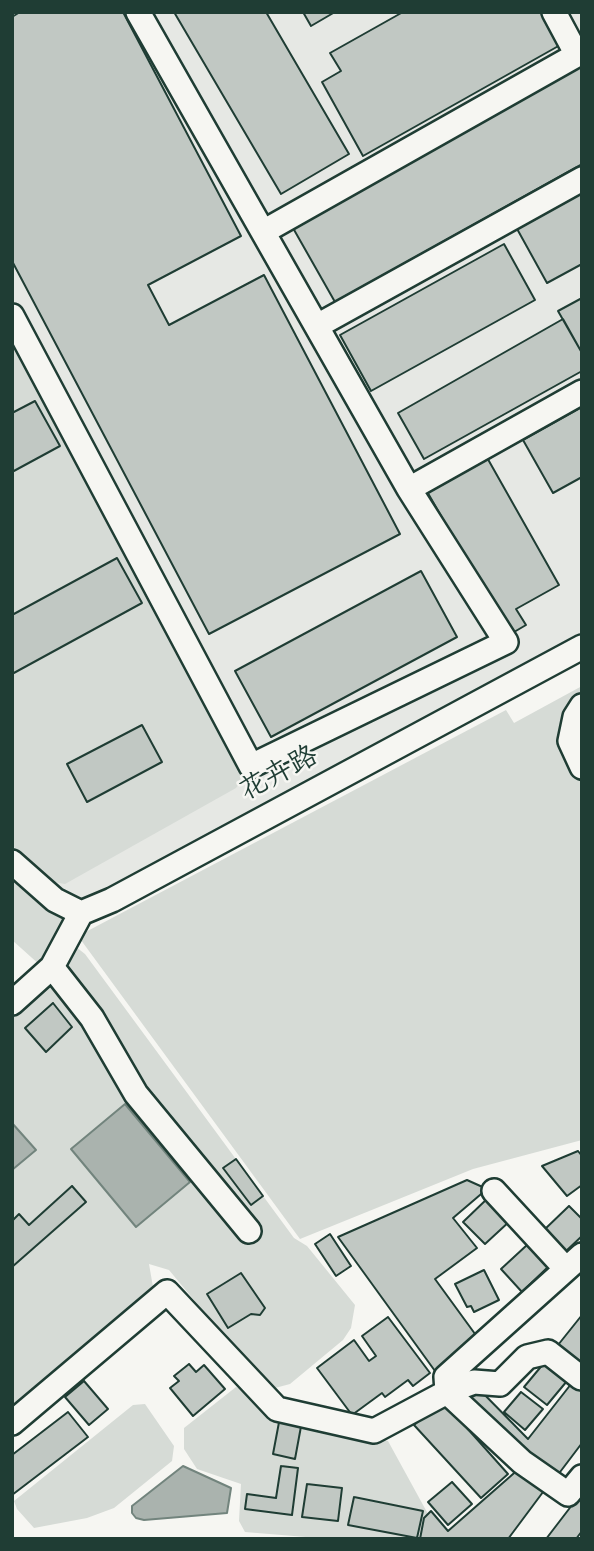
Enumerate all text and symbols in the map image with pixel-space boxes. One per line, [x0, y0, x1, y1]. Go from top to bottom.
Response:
street label: 花卉路 [235, 741, 325, 811]

